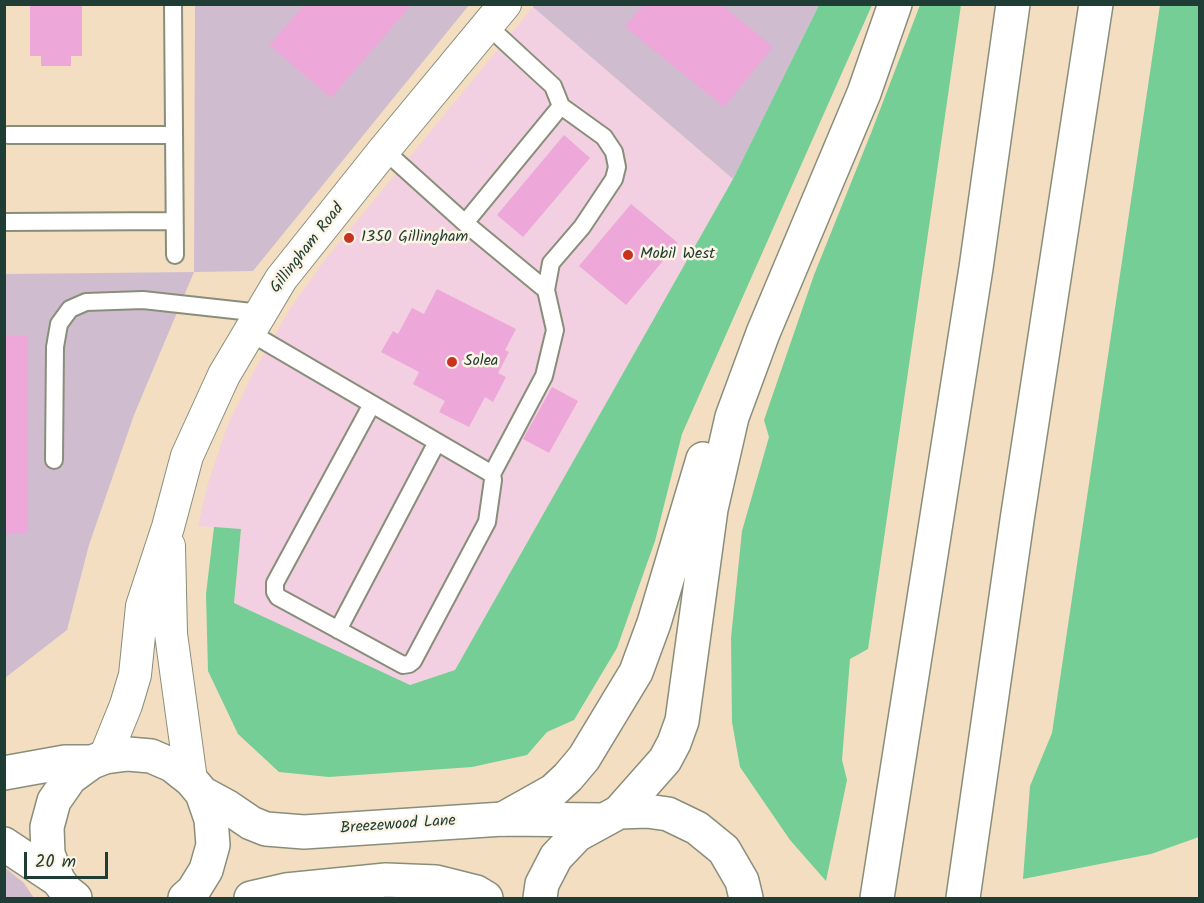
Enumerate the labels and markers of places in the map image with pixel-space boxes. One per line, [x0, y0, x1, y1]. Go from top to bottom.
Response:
place label: 1350 Gillingham [361, 228, 468, 248]
marker: 1350 Gillingham [342, 231, 356, 245]
place label: Mobil West [640, 245, 715, 265]
marker: Mobil West [621, 248, 635, 262]
place label: Solea [464, 352, 498, 372]
marker: Solea [445, 355, 459, 369]

